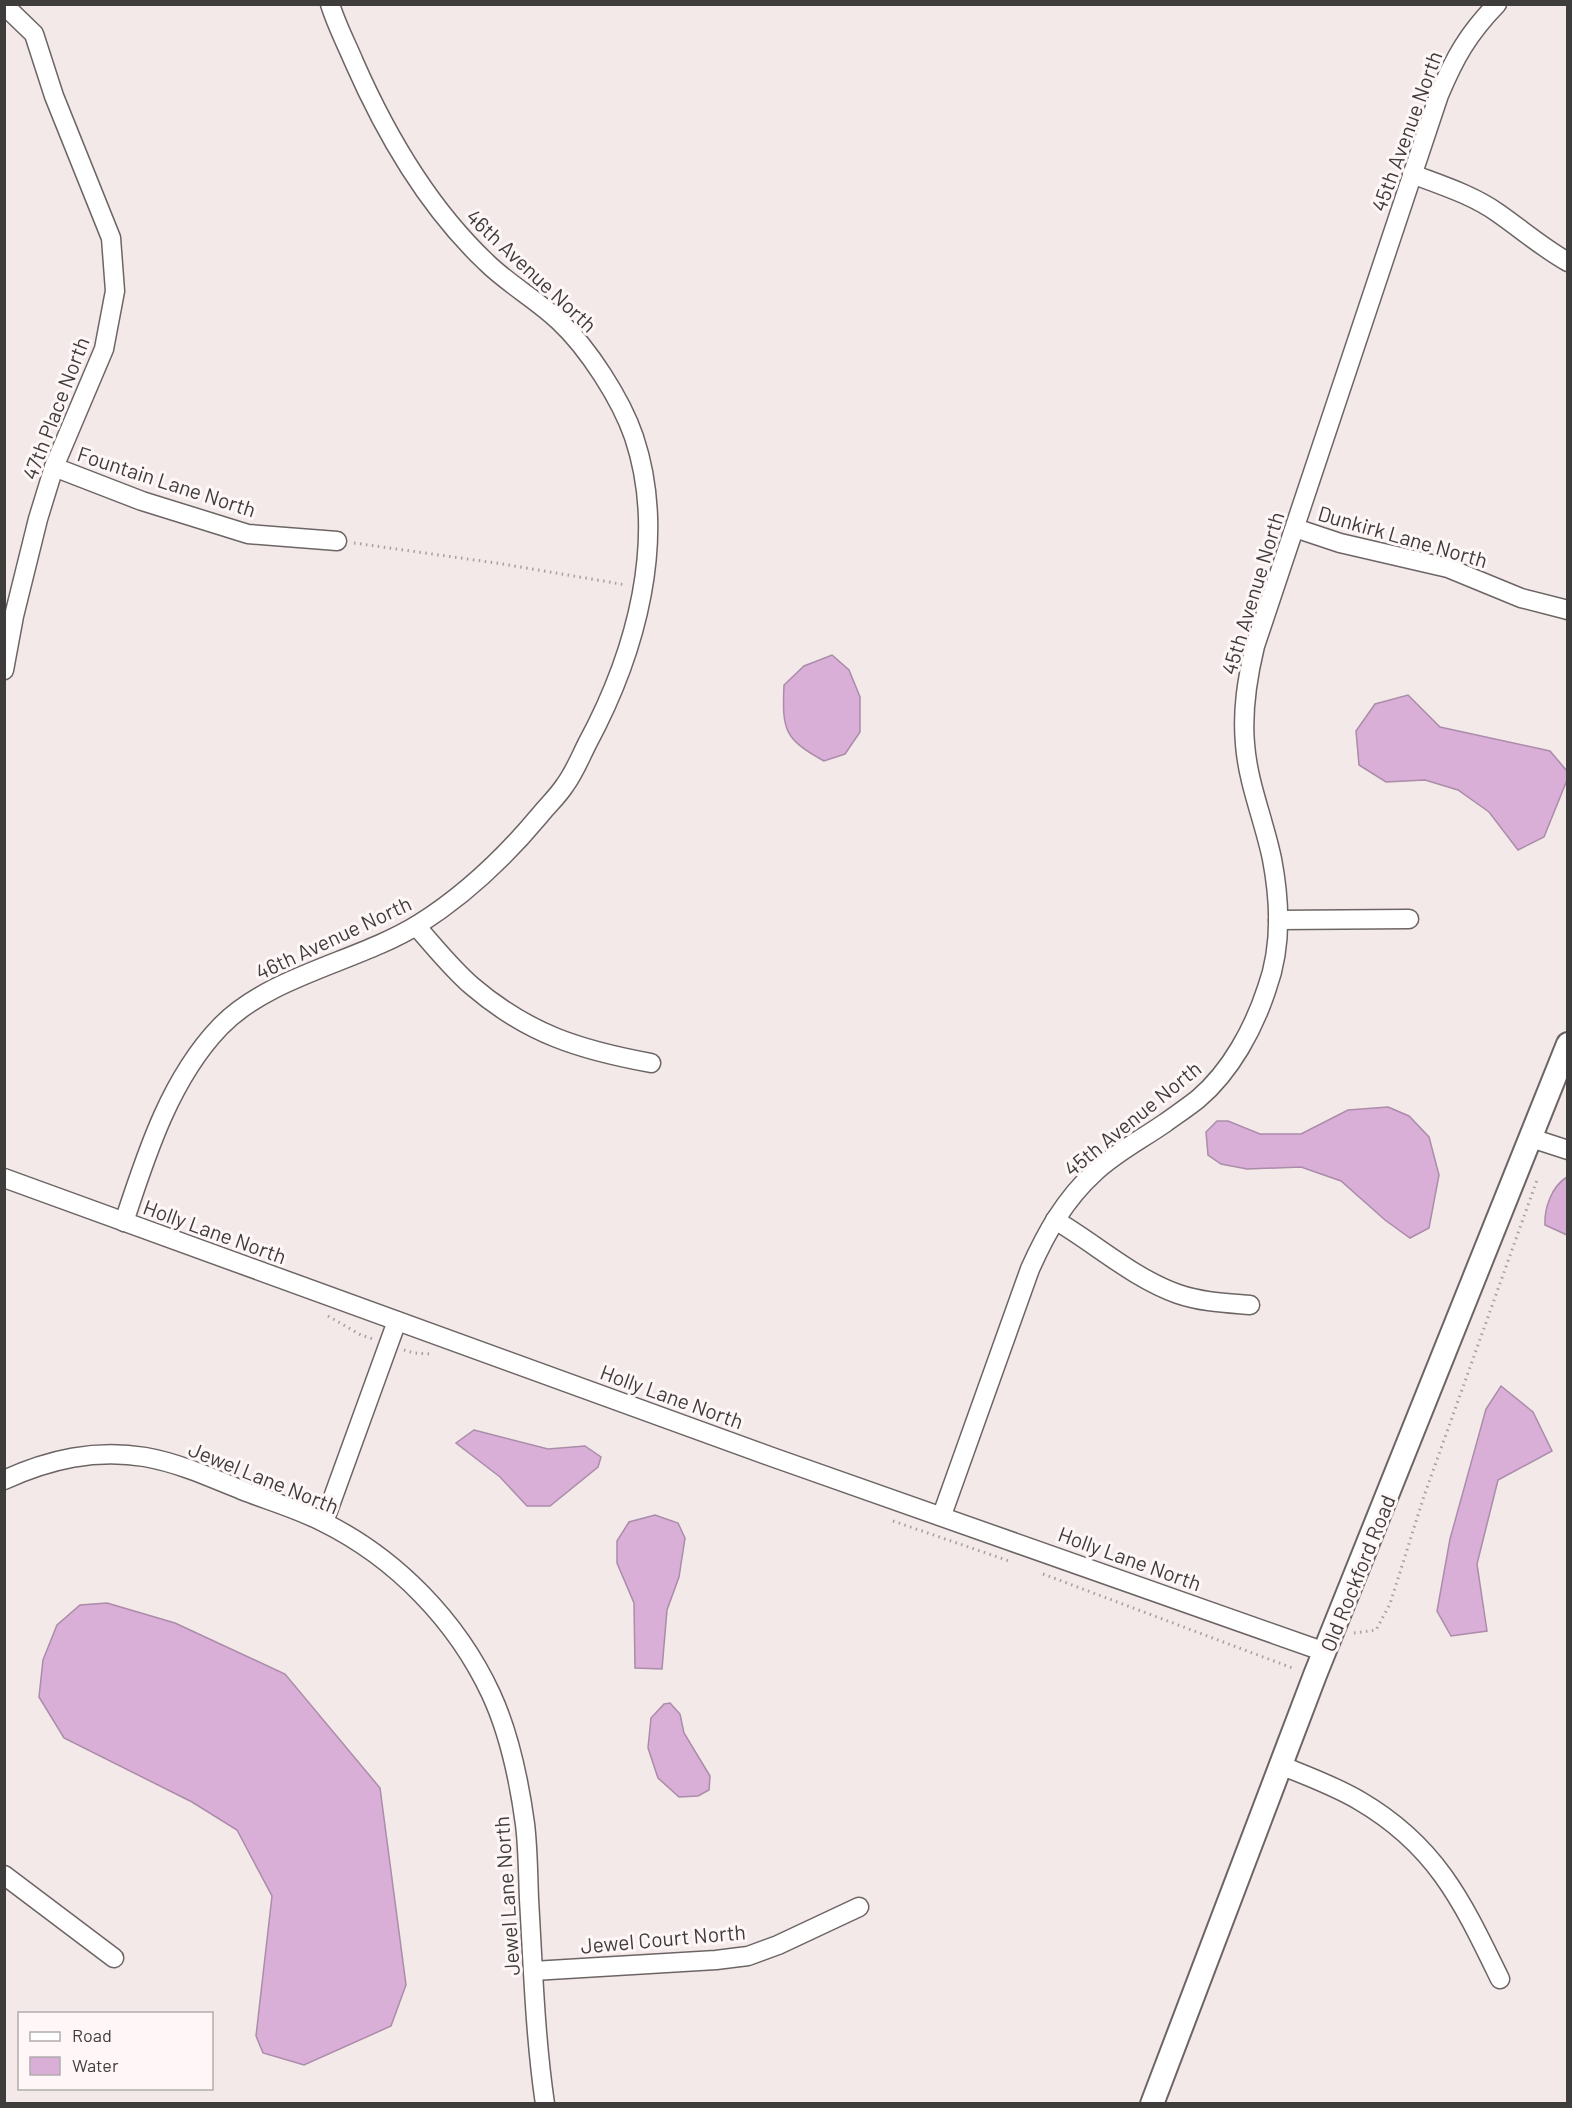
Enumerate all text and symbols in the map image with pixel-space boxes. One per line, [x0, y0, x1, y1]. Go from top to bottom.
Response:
street label: 45th Avenue North [1365, 47, 1447, 215]
street label: 46th Avenue North [462, 203, 602, 337]
street label: 47th Place North [16, 333, 94, 483]
street label: Fountain Lane North [75, 440, 259, 522]
street label: Dunkirk Lane North [1315, 500, 1491, 572]
street label: 45th Avenue North [1215, 509, 1289, 677]
street label: 46th Avenue North [251, 890, 415, 984]
street label: 45th Avenue North [1058, 1055, 1206, 1181]
street label: Holly Lane North [140, 1194, 290, 1268]
street label: Holly Lane North [597, 1359, 747, 1433]
street label: Jewel Lane North [185, 1435, 343, 1519]
street label: Old Rockford Road [1314, 1491, 1400, 1655]
street label: Holly Lane North [1055, 1521, 1205, 1595]
street label: Jewel Lane North [488, 1815, 524, 1977]
street label: Jewel Court North [579, 1918, 747, 1958]
legend [18, 2012, 213, 2090]
text: Road [72, 2024, 112, 2046]
text: Water [72, 2054, 119, 2076]

